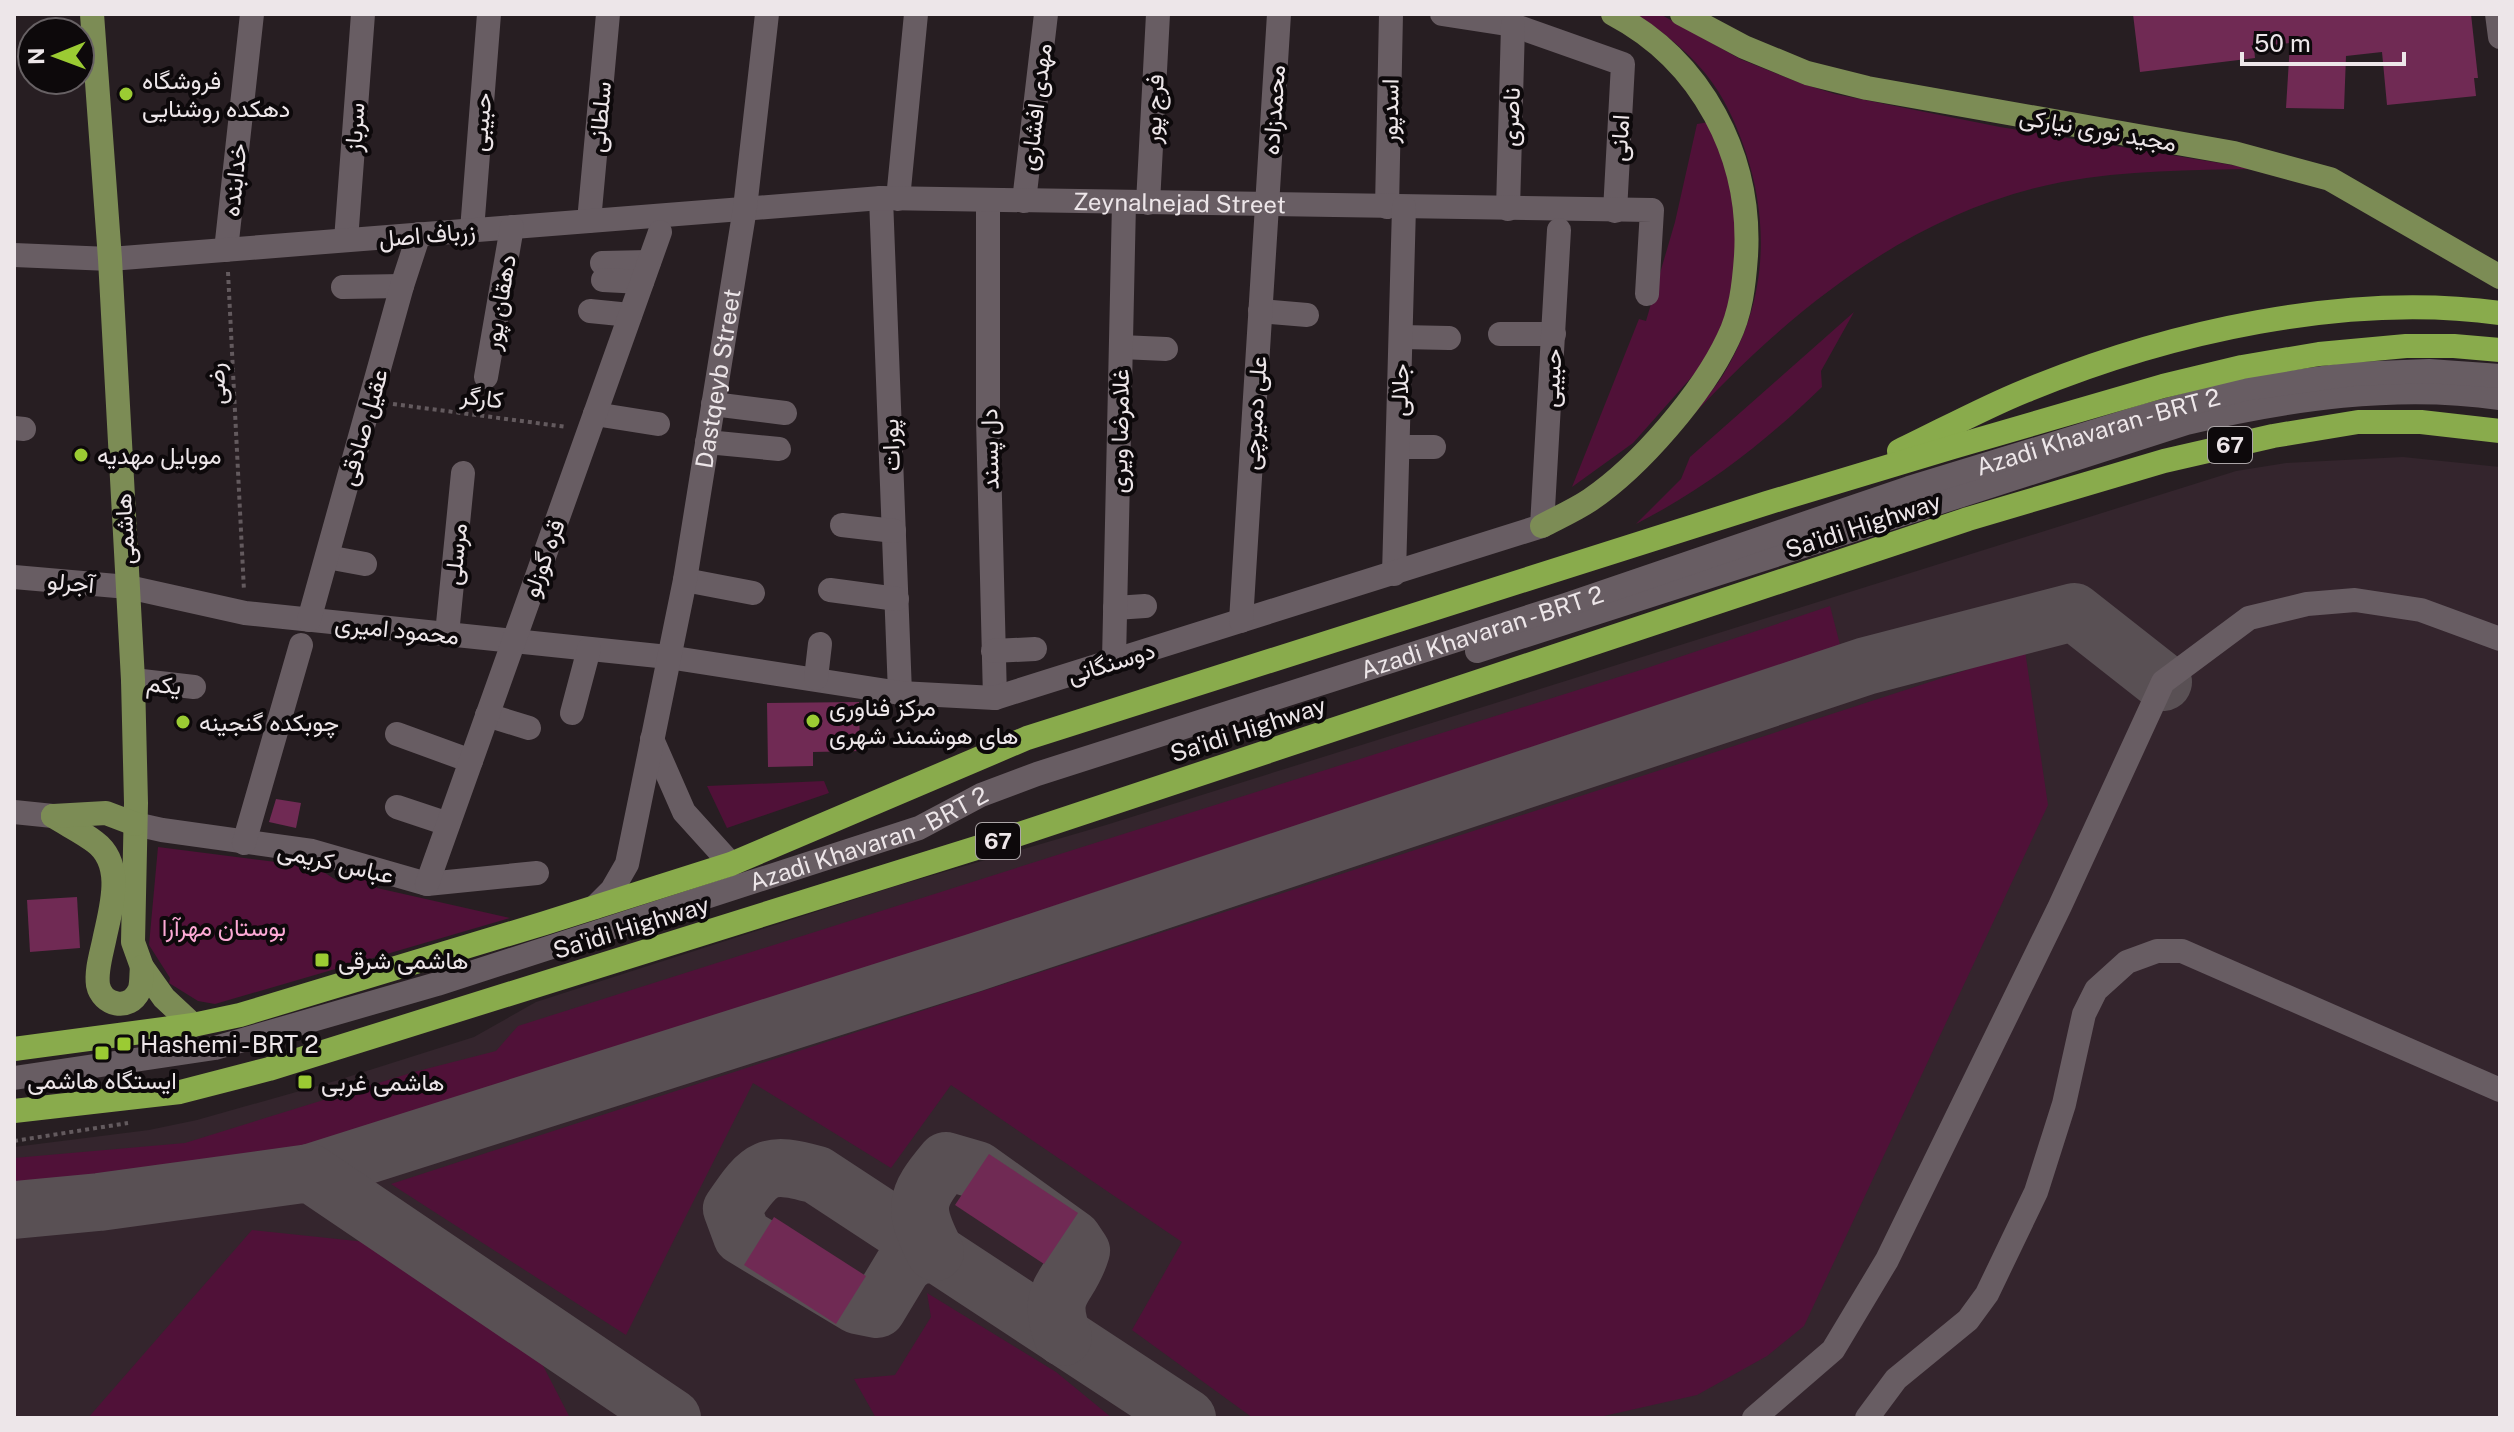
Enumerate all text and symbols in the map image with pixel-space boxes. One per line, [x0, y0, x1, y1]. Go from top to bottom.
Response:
north arrow [16, 16, 96, 96]
scale bar [2242, 16, 2404, 66]
text: 50 m [2254, 29, 2311, 57]
street label: مهدی افشاری [1013, 42, 1059, 173]
text: N [23, 48, 49, 65]
street label: محمدزاده [1256, 64, 1292, 156]
place label: فروشگاه دهکده روشنایی [142, 66, 290, 124]
street label: فرج پور [1137, 73, 1172, 146]
street label: اسدپور [1374, 78, 1407, 145]
street label: سلطانی [582, 80, 617, 154]
marker: فروشگاه دهکده روشنایی [117, 85, 135, 103]
street label: ناصری [1495, 87, 1527, 147]
street label: حبیبی [463, 91, 498, 153]
street label: سرباز [338, 101, 372, 154]
street label: مجید نوری نیارکی [2017, 101, 2179, 159]
street label: امانی [1604, 114, 1635, 162]
street label: خدابنده [216, 142, 253, 218]
street label: Zeynalnejad Street [1073, 187, 1286, 218]
street label: زرباف اصل [377, 216, 477, 254]
street label: دهقان پور [477, 252, 524, 353]
street label: Dastqeyb Street [689, 287, 746, 470]
street label: حبیبی [1535, 348, 1568, 408]
street label: علی دمیرچی [1236, 355, 1275, 471]
street label: رضی [201, 362, 233, 406]
street label: جلالی [1385, 363, 1414, 417]
street label: عقیل صادقی [333, 365, 394, 489]
street label: غلامرضا ویری [1104, 368, 1136, 494]
street label: کارگر [458, 380, 505, 415]
street label: Azadi Khavaran - BRT 2 [1972, 382, 2223, 481]
street label: دل پسند [974, 408, 1007, 490]
street label: پورات [875, 418, 908, 472]
road number: 67 [2208, 427, 2252, 463]
place label: موبایل مهدیه [97, 441, 221, 471]
marker: موبایل مهدیه [72, 446, 90, 464]
street label: Sa'idi Highway [1782, 487, 1944, 563]
street label: هاشمی [108, 492, 141, 565]
street label: قره گوزلو [516, 515, 572, 601]
street label: مرسلی [438, 522, 474, 587]
street label: آجرلو [46, 566, 98, 600]
street label: Azadi Khavaran - BRT 2 [1357, 579, 1607, 684]
street label: محمود امیری [333, 609, 461, 651]
street label: دوسنگانی [1064, 635, 1159, 690]
street label: یکم [145, 668, 183, 703]
street label: Sa'idi Highway [1167, 691, 1329, 767]
place label: مرکز فناوری های هوشمند شهری [829, 693, 1019, 751]
place label: چوبکده گنجینه [199, 708, 339, 739]
marker: مرکز فناوری های هوشمند شهری [804, 712, 822, 730]
marker: چوبکده گنجینه [174, 713, 192, 731]
street label: Azadi Khavaran - BRT 2 [746, 780, 993, 896]
road number: 67 [976, 823, 1020, 859]
street label: عباس کریمی [275, 835, 397, 891]
street label: Sa'idi Highway [550, 890, 713, 964]
park label: بوستان مهرآرا [162, 913, 286, 943]
place label: هاشمی شرقی [338, 946, 469, 976]
marker: هاشمی شرقی [313, 951, 331, 969]
place label: Hashemi - BRT 2 [140, 1030, 318, 1058]
marker: Hashemi - BRT 2 [115, 1035, 133, 1053]
marker: ایستگاه هاشمی [93, 1044, 111, 1062]
place label: ایستگاه هاشمی [27, 1066, 177, 1095]
place label: هاشمی غربی [321, 1068, 444, 1098]
marker: هاشمی غربی [296, 1073, 314, 1091]

